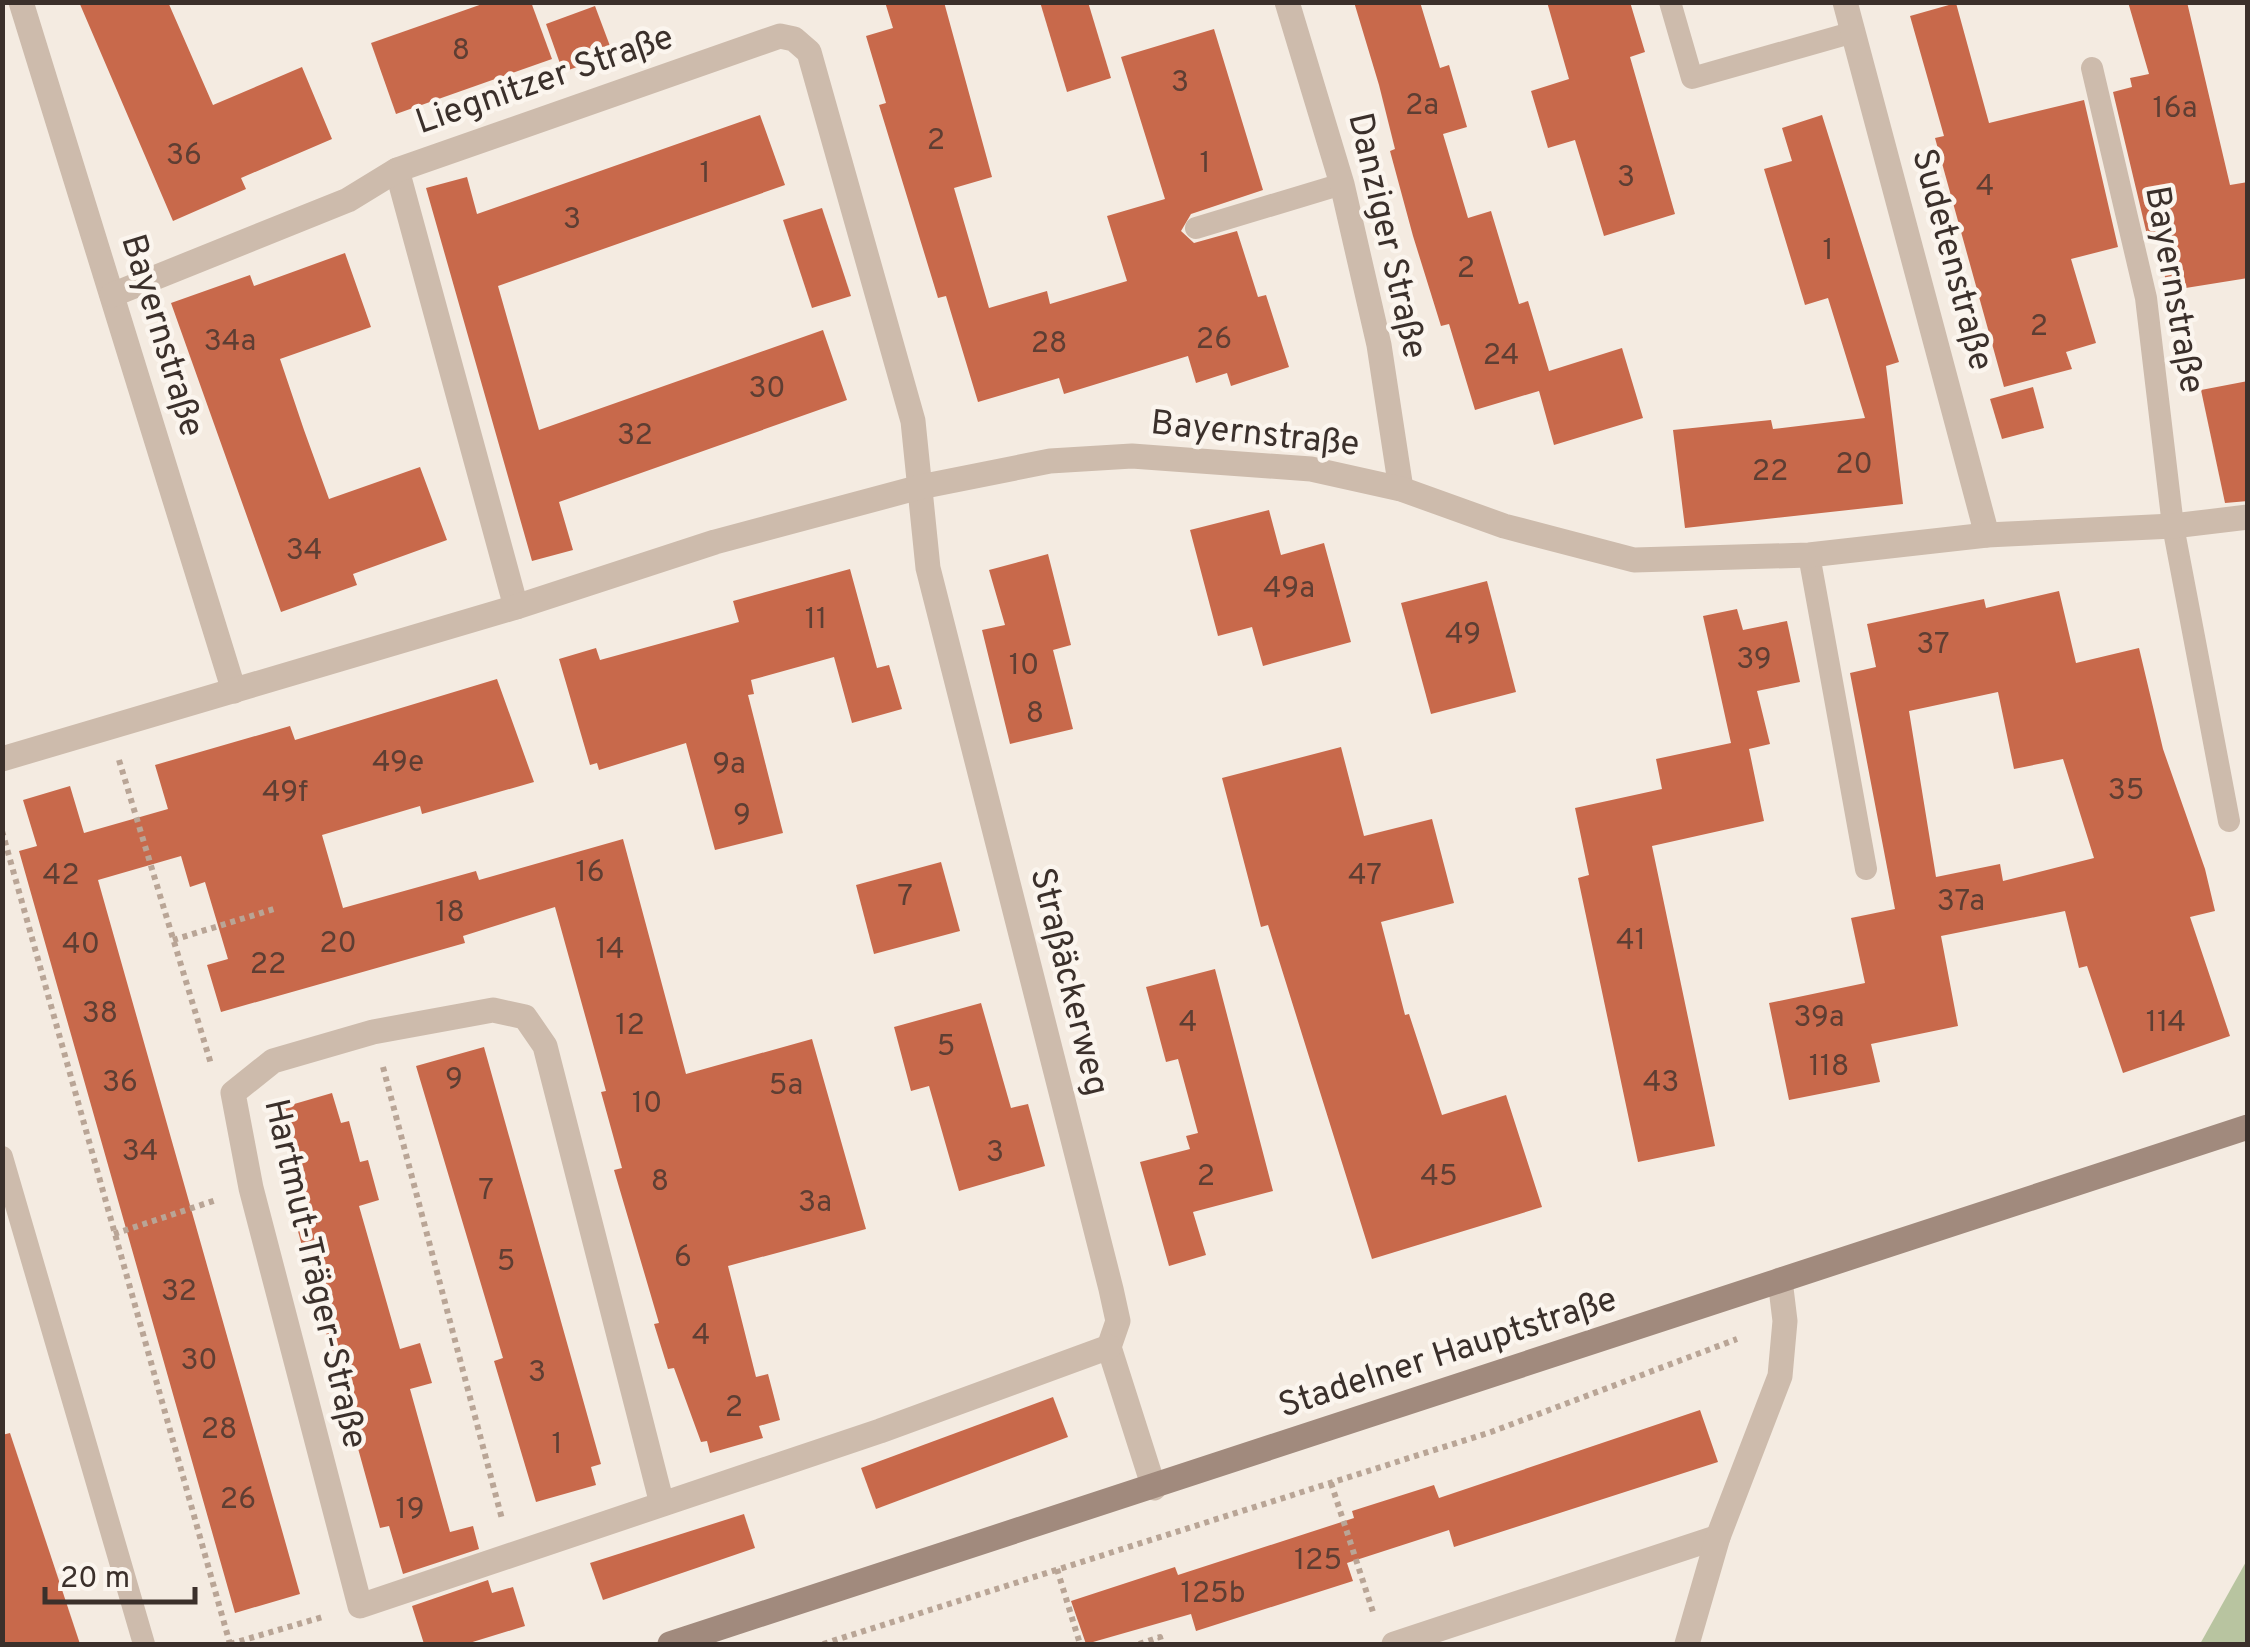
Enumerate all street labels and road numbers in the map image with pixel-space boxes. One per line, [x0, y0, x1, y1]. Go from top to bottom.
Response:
street label: Liegnitzer Straße [410, 16, 680, 146]
street label: Danziger Straße [1336, 109, 1436, 363]
street label: Sudetenstraße [1900, 144, 2002, 376]
street label: Bayernstraße [2133, 183, 2213, 397]
street label: Bayernstraße [109, 229, 213, 443]
street label: Bayernstraße [1148, 402, 1362, 468]
street label: Straßäckerweg [1018, 864, 1118, 1100]
street label: Hartmut-Träger-Straße [252, 1095, 376, 1453]
street label: Stadelner Hauptstraße [1273, 1279, 1623, 1429]

